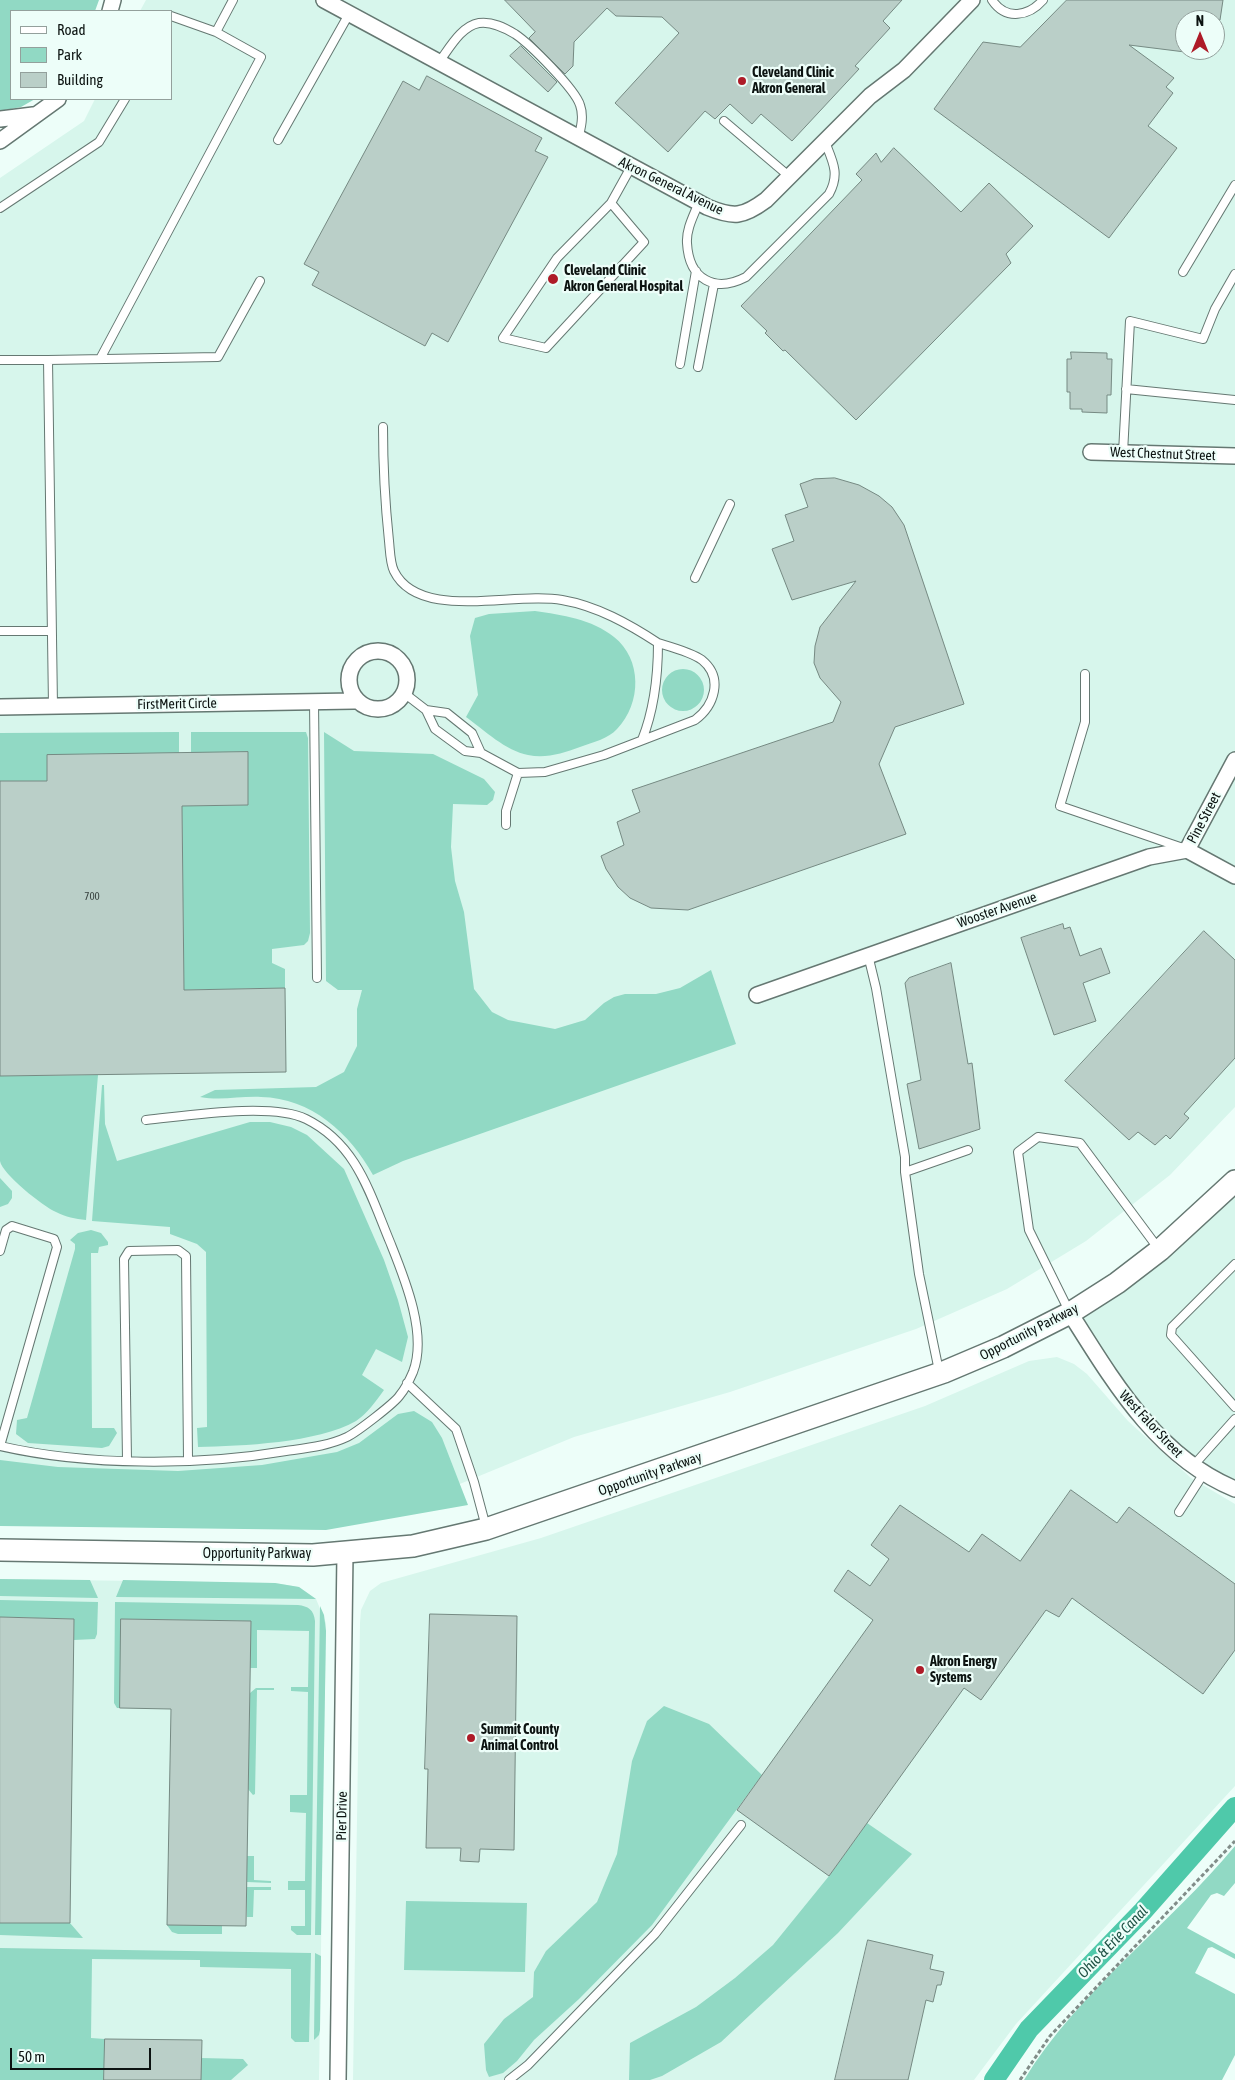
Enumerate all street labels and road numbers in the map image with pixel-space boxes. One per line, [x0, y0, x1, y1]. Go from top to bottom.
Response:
street label: Akron General Avenue [616, 153, 726, 219]
street label: West Chestnut Street [1110, 444, 1216, 464]
street label: FirstMerit Circle [137, 695, 217, 713]
street label: Pine Street [1184, 790, 1224, 846]
street label: Wooster Avenue [955, 889, 1039, 931]
street label: Opportunity Parkway [977, 1300, 1081, 1364]
street label: West Falor Street [1116, 1387, 1186, 1461]
street label: Opportunity Parkway [596, 1448, 704, 1500]
street label: Opportunity Parkway [203, 1546, 311, 1562]
street label: Pier Drive [333, 1791, 351, 1841]

